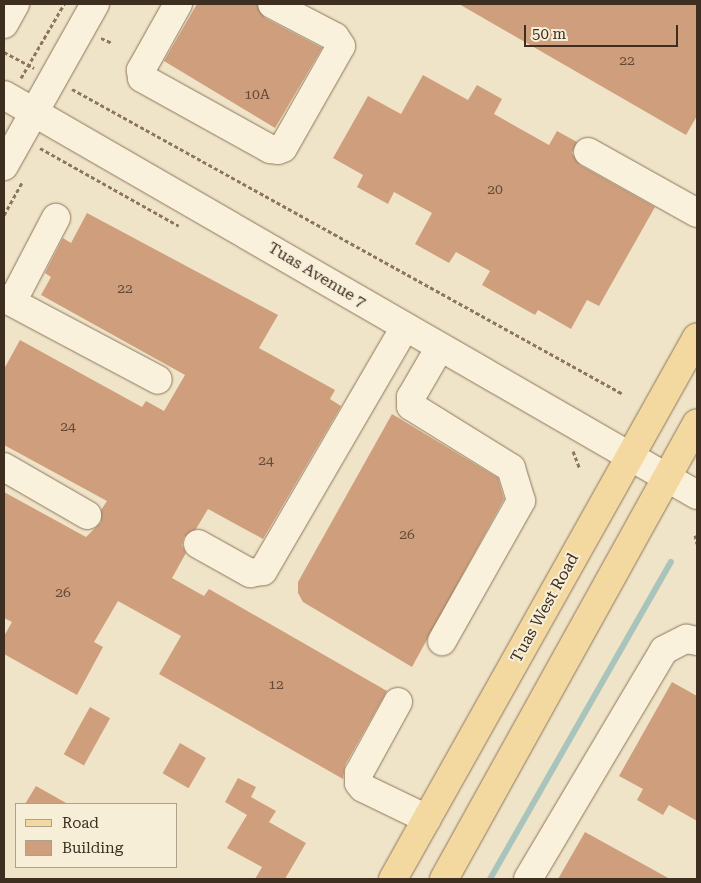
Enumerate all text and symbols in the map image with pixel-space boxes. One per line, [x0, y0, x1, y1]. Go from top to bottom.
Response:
scale bar [526, 15, 680, 47]
text: 50 m [532, 25, 566, 43]
house number: 22 [619, 52, 635, 68]
house number: 10A [244, 86, 270, 102]
house number: 20 [487, 181, 503, 197]
street label: Tuas Avenue 7 [264, 238, 370, 312]
house number: 22 [117, 280, 133, 296]
house number: 24 [60, 418, 76, 434]
house number: 24 [258, 452, 274, 468]
house number: 26 [399, 526, 415, 542]
street label: Tuas West Road [507, 550, 583, 666]
house number: 26 [55, 584, 71, 600]
house number: 12 [268, 676, 284, 692]
legend [15, 803, 178, 868]
text: Road [62, 814, 99, 832]
text: Building [62, 839, 123, 857]

